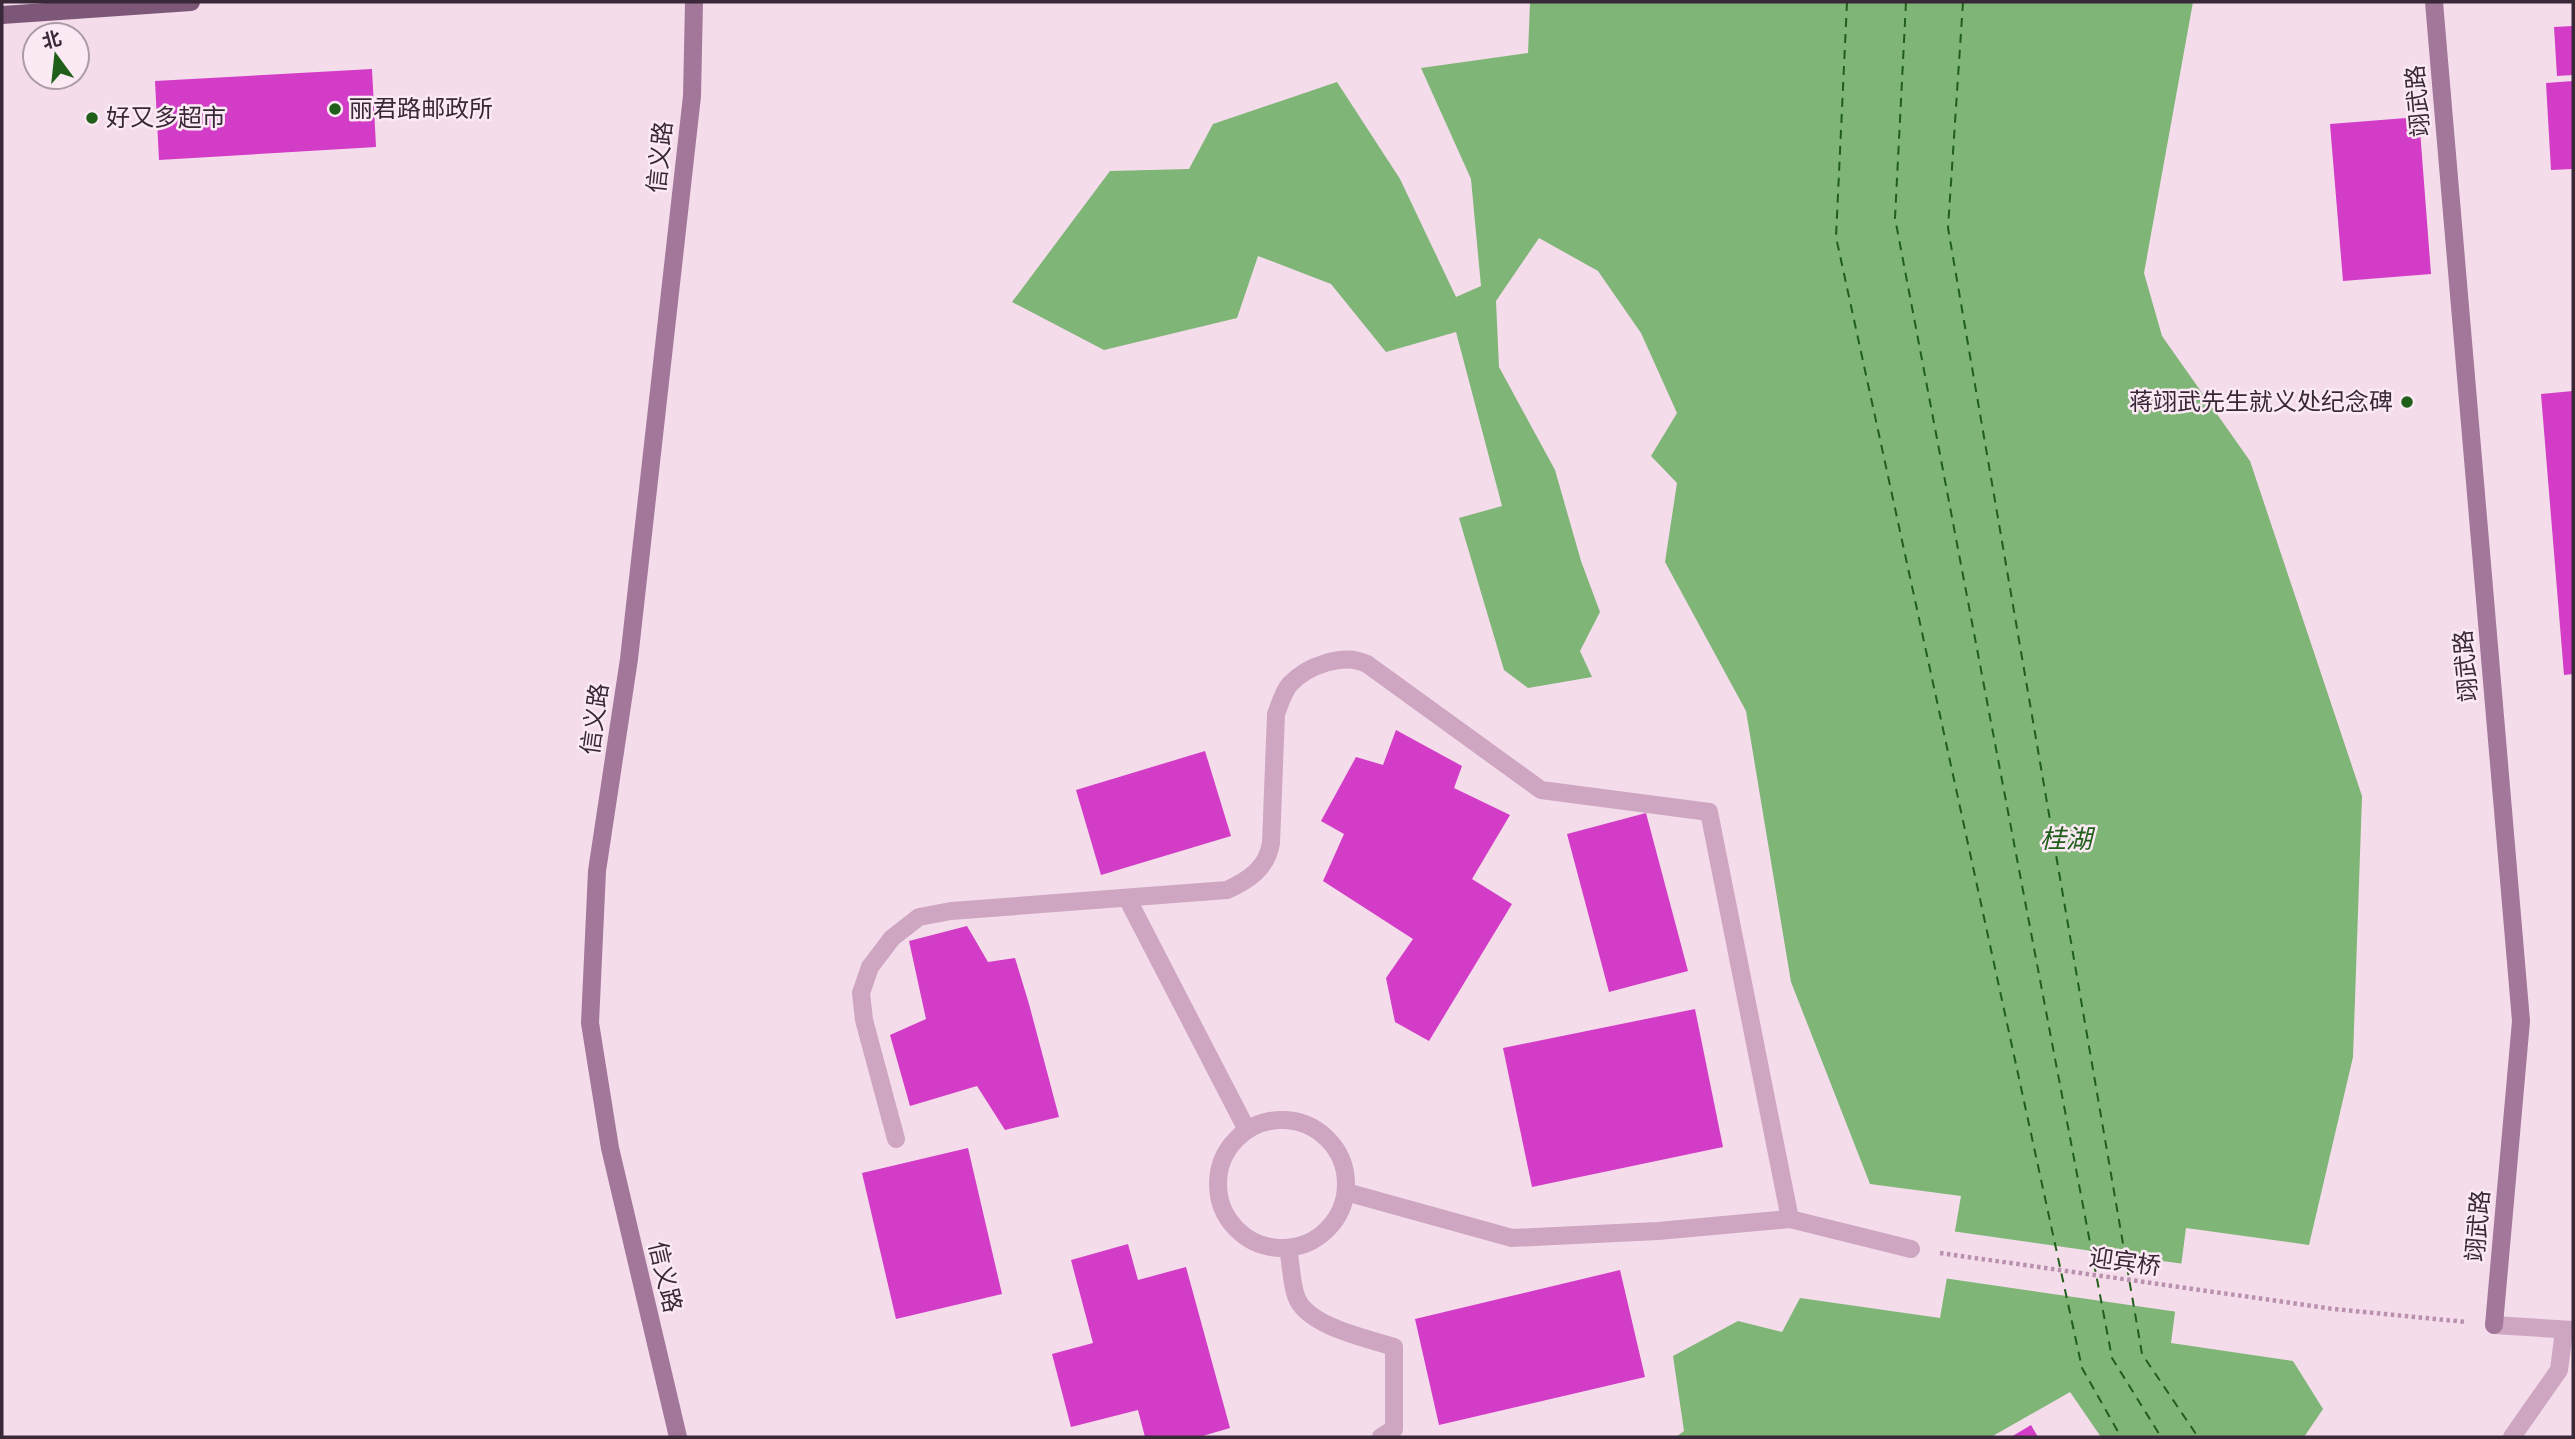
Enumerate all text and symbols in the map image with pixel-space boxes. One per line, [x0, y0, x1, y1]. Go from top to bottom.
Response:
north arrow [21, 21, 91, 91]
text: 北 [39, 25, 64, 56]
street label: 翊武路 [2397, 64, 2438, 138]
place label: 丽君路邮政所 [349, 91, 493, 126]
place label: 好又多超市 [106, 100, 226, 135]
marker: 丽君路邮政所 [327, 101, 343, 117]
marker: 好又多超市 [84, 110, 100, 126]
street label: 信义路 [638, 119, 681, 195]
place label: 蒋翊武先生就义处纪念碑 [2129, 384, 2393, 419]
marker: 蒋翊武先生就义处纪念碑 [2399, 394, 2415, 410]
street label: 翊武路 [2445, 629, 2486, 703]
street label: 信义路 [572, 681, 617, 757]
water label: 桂湖 [2040, 820, 2096, 858]
street label: 翊武路 [2457, 1189, 2498, 1263]
street label: 信义路 [640, 1238, 691, 1316]
street label: 迎宾桥 [2087, 1239, 2163, 1284]

